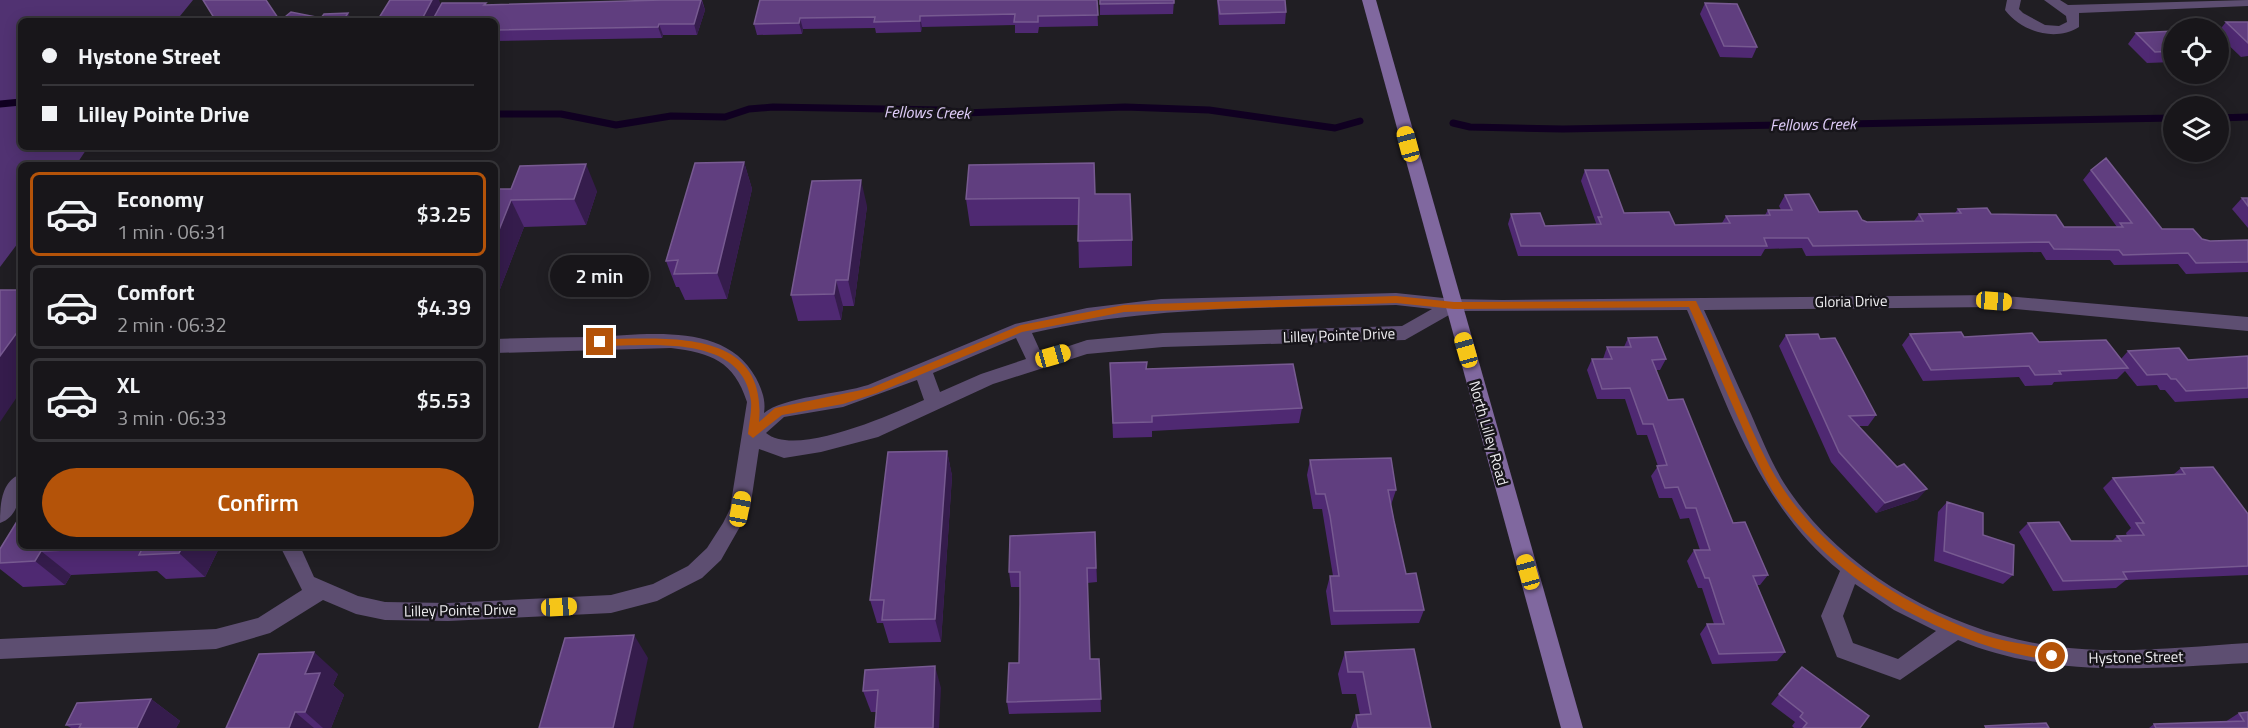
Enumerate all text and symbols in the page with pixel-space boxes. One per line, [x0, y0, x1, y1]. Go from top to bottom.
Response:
map controls [2163, 18, 2229, 162]
button: locate [2163, 18, 2229, 84]
text: Hystone Street [78, 39, 221, 73]
button: layers [2163, 96, 2229, 162]
text: Lilley Pointe Drive [78, 97, 249, 131]
water label: Fellows Creek [884, 99, 972, 125]
water label: Fellows Creek [1770, 111, 1858, 137]
car [1395, 124, 1421, 164]
text: Economy [117, 182, 204, 216]
icon: car [45, 187, 99, 241]
text: $3.25 [416, 197, 471, 231]
text: 1 min · 06:31 [117, 216, 227, 247]
callout: 2 min [550, 255, 650, 297]
text: 2 min [575, 260, 624, 291]
text: Comfort [117, 275, 195, 309]
icon: car [45, 280, 99, 334]
street label: Gloria Drive [1814, 289, 1888, 313]
text: $4.39 [416, 290, 471, 324]
car [1975, 291, 2013, 311]
text: 2 min · 06:32 [117, 309, 227, 340]
street label: Lilley Pointe Drive [1282, 322, 1396, 348]
route end [586, 328, 613, 355]
car [1452, 330, 1480, 370]
car [1033, 342, 1073, 370]
text: XL [117, 368, 140, 402]
icon: car [45, 373, 99, 427]
street label: North Lilley Road [1463, 378, 1515, 488]
text: $5.53 [416, 383, 471, 417]
text: 3 min · 06:33 [117, 402, 227, 433]
button: Confirm [42, 468, 474, 537]
car [728, 490, 752, 528]
car [1514, 552, 1542, 592]
car [541, 597, 577, 617]
street label: Lilley Pointe Drive [404, 598, 516, 622]
route start [2038, 642, 2065, 669]
street label: Hystone Street [2088, 645, 2184, 669]

